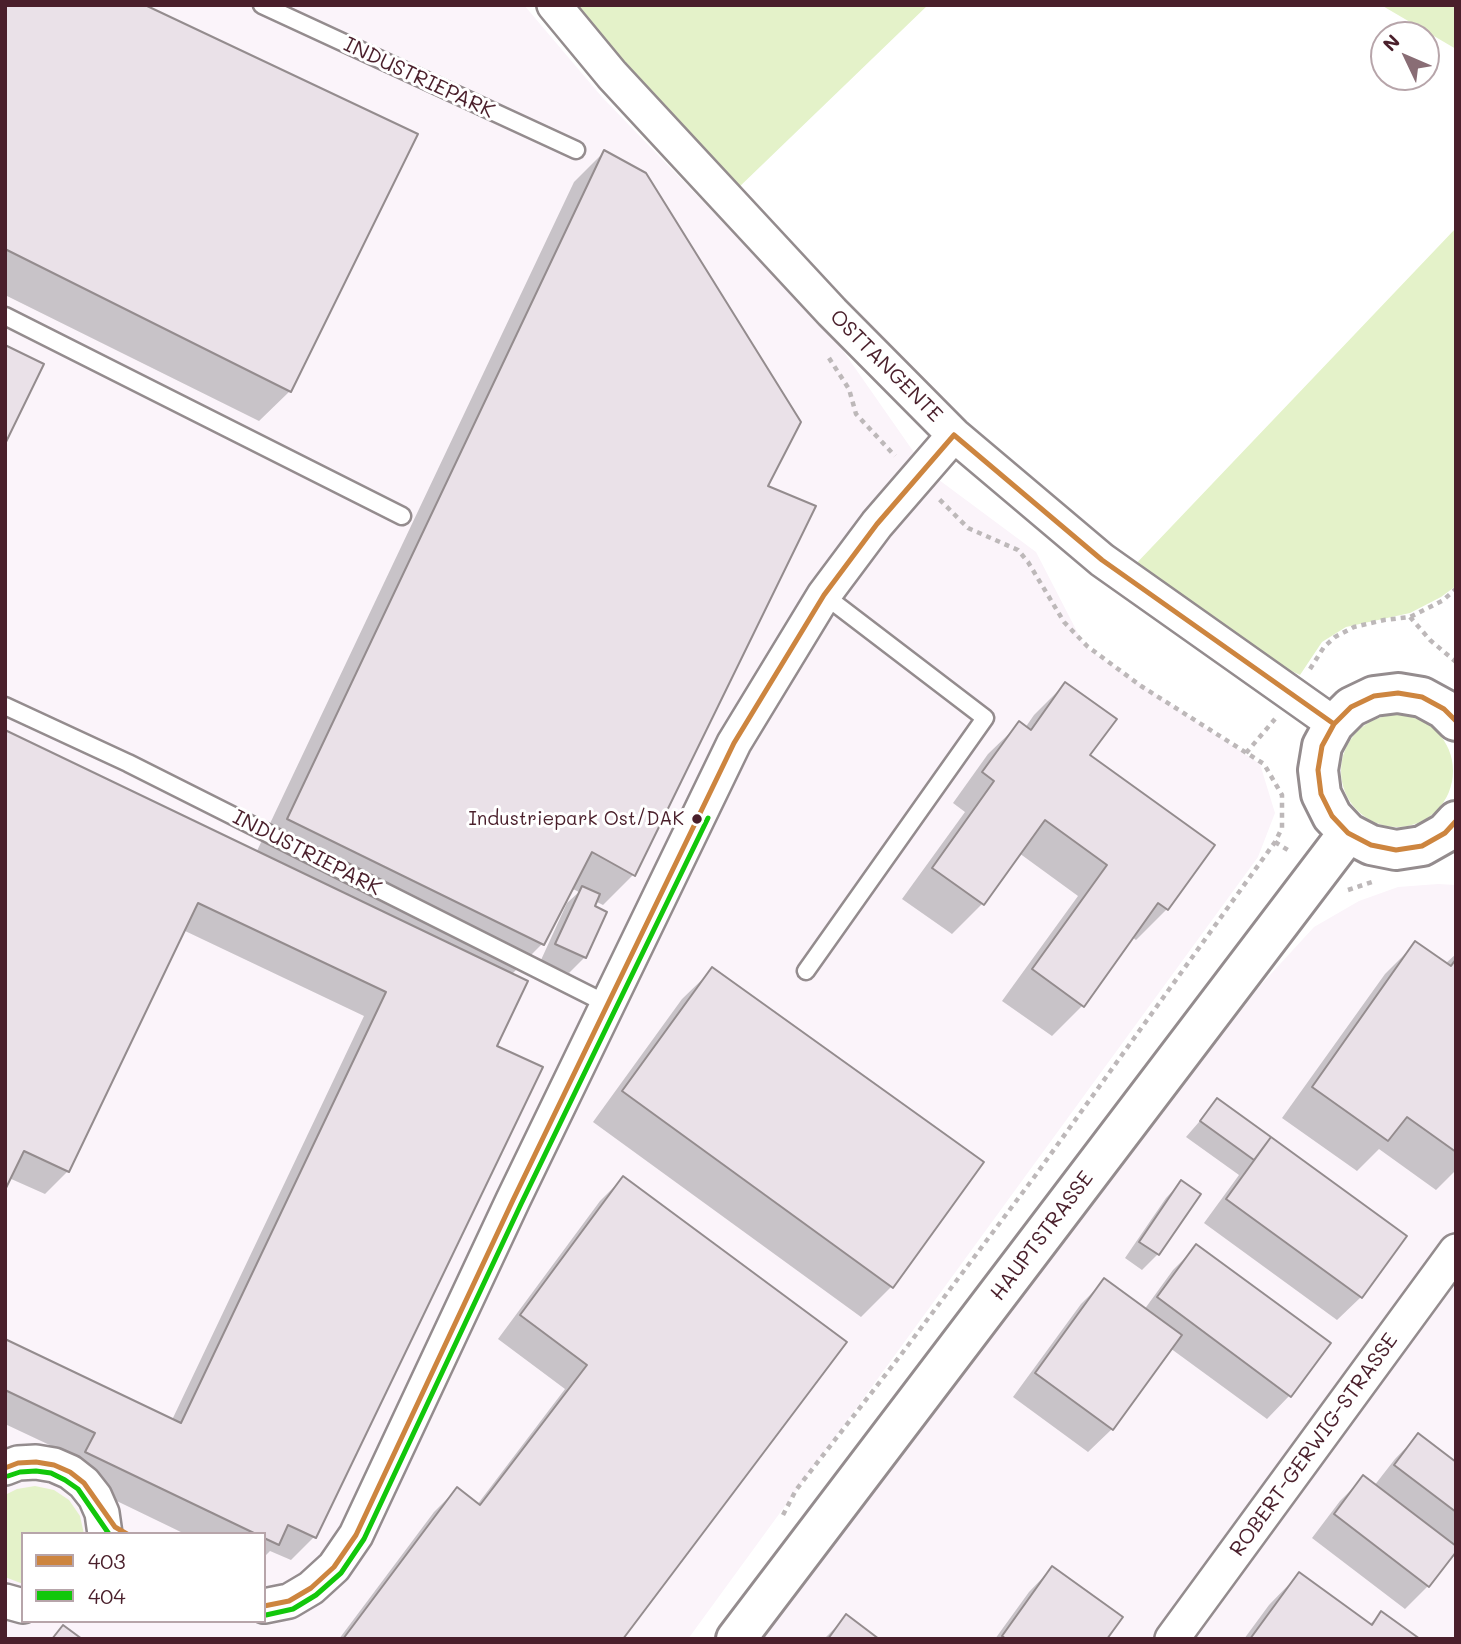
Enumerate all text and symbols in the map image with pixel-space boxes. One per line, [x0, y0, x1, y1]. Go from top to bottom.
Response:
north arrow [1370, 21, 1440, 91]
text: N [1377, 29, 1405, 56]
street label: INDUSTRIEPARK [340, 32, 498, 124]
street label: OSTTANGENTE [825, 305, 947, 427]
street label: INDUSTRIEPARK [229, 805, 385, 901]
place label: Industriepark Ost/DAK [468, 808, 684, 830]
marker: Industriepark Ost/DAK [690, 812, 704, 826]
street label: HAUPTSTRASSE [985, 1166, 1099, 1306]
street label: ROBERT-GERWIG-STRASSE [1225, 1329, 1403, 1561]
legend [21, 1532, 266, 1623]
text: 403 [88, 1547, 126, 1574]
text: 404 [88, 1582, 126, 1609]

